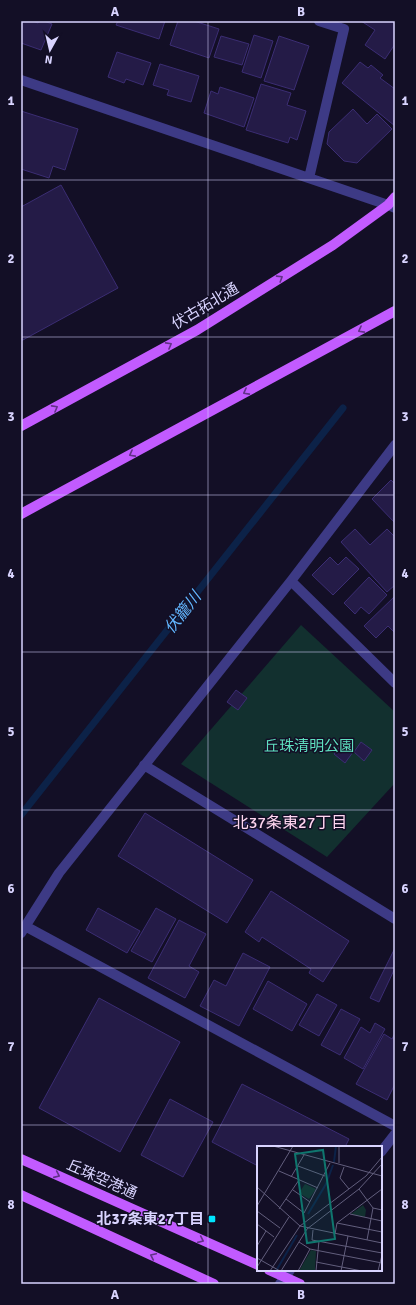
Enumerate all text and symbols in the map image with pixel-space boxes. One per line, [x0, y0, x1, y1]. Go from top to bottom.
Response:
text: A [111, 4, 120, 20]
text: B [297, 4, 305, 20]
north arrow [30, 30, 70, 70]
text: N [44, 52, 53, 66]
text: 1 [7, 93, 15, 109]
text: 1 [401, 93, 409, 109]
text: 2 [7, 251, 15, 267]
text: 2 [401, 251, 409, 267]
one-way arrow [276, 275, 283, 282]
street label: 伏古拓北通 [168, 279, 242, 333]
one-way arrow [358, 325, 365, 332]
one-way arrow [165, 342, 172, 349]
one-way arrow [243, 387, 251, 394]
one-way arrow [51, 405, 58, 412]
text: 3 [7, 409, 15, 425]
text: 3 [401, 409, 409, 425]
one-way arrow [129, 449, 136, 456]
text: 4 [7, 566, 15, 582]
text: 4 [401, 566, 409, 582]
water label: 伏籠川 [160, 586, 207, 638]
text: 5 [7, 724, 15, 740]
text: 5 [401, 724, 409, 740]
park label: 丘珠清明公園 [264, 737, 354, 755]
district label: 北37条東27丁目 [233, 813, 347, 833]
text: 6 [7, 881, 15, 897]
text: 6 [401, 881, 409, 897]
text: 7 [7, 1039, 15, 1055]
text: 7 [401, 1039, 409, 1055]
inset map [257, 1146, 382, 1271]
street label: 丘珠空港通 [64, 1156, 140, 1202]
one-way arrow [52, 1170, 60, 1178]
text: 8 [7, 1197, 15, 1213]
text: 8 [401, 1197, 409, 1213]
place label: 北37条東27丁目 [97, 1210, 204, 1228]
marker: 北37条東27丁目 [207, 1214, 217, 1224]
one-way arrow [197, 1235, 204, 1243]
one-way arrow [150, 1253, 158, 1261]
text: A [111, 1287, 120, 1303]
text: B [297, 1287, 305, 1303]

